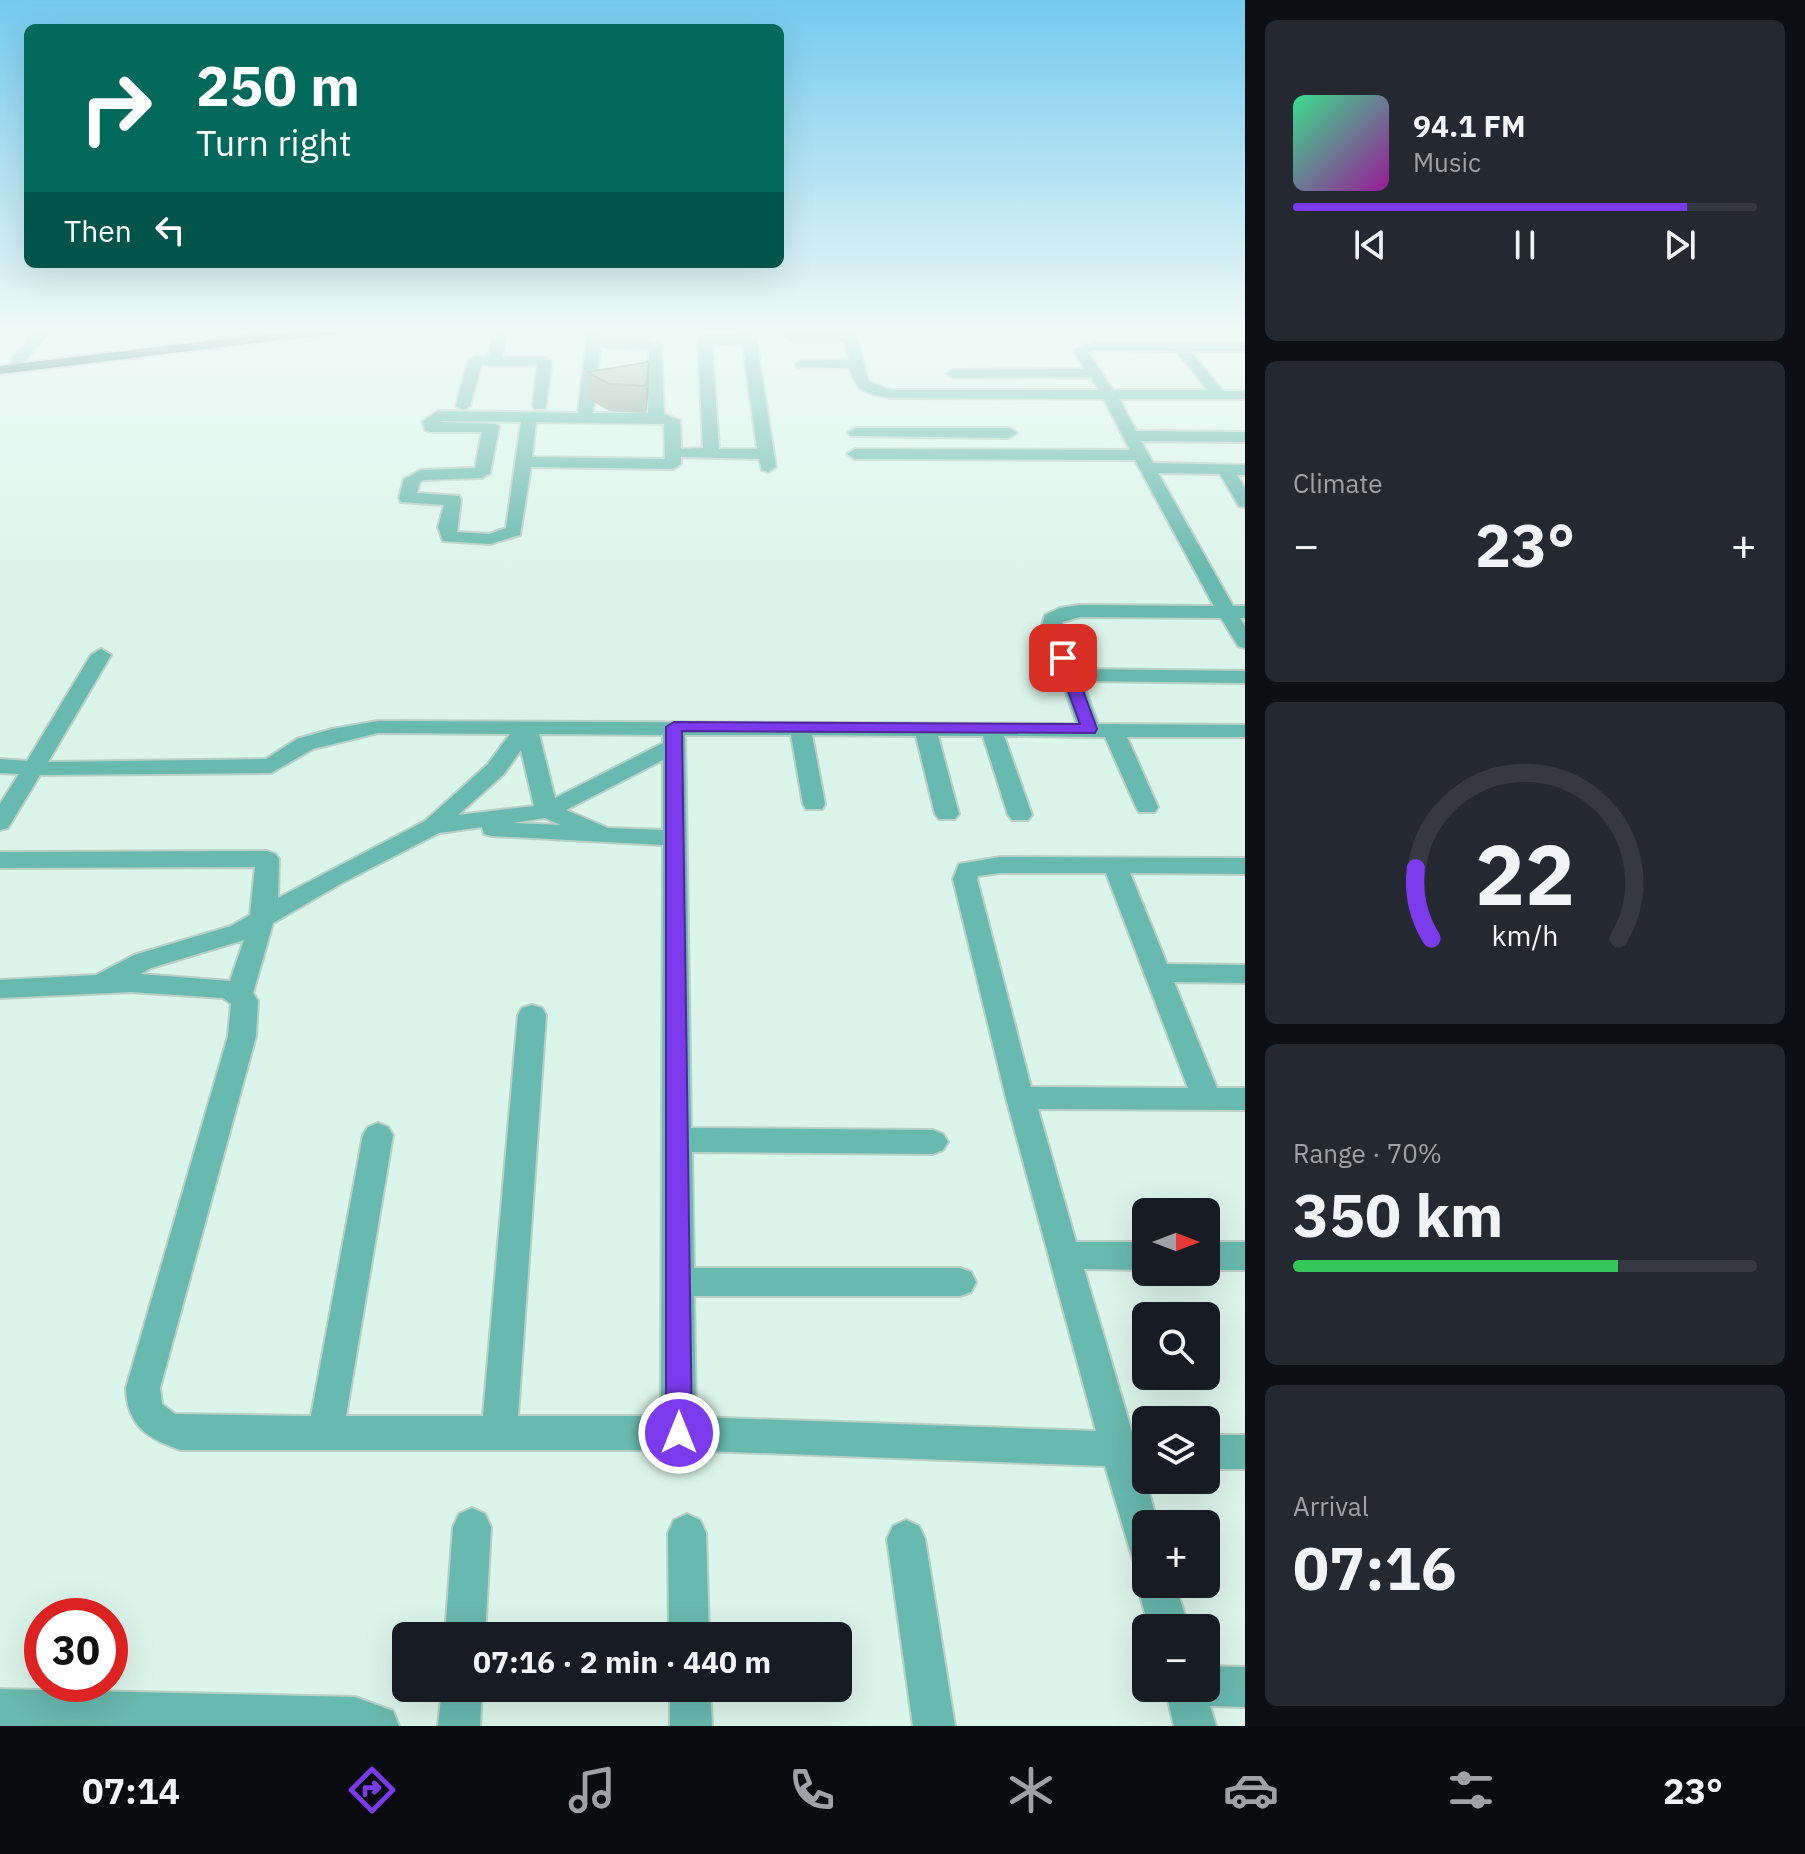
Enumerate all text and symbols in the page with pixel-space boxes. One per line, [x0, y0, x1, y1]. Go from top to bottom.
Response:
text: 250 m [196, 49, 360, 121]
icon: right [64, 56, 168, 160]
text: 94.1 FM [1413, 106, 1526, 145]
text: Turn right [196, 119, 352, 166]
text: Music [1413, 145, 1481, 179]
icon: left [148, 208, 192, 252]
text: Then [64, 211, 132, 250]
icon: previous [1348, 223, 1392, 267]
icon: pause [1503, 223, 1547, 267]
icon: next [1658, 223, 1702, 267]
text: Climate [1293, 466, 1383, 500]
text: 23° [1475, 505, 1575, 584]
text: − [1293, 516, 1319, 573]
text: + [1731, 516, 1757, 573]
pin [1029, 624, 1097, 692]
icon: arrive [1041, 636, 1085, 680]
text: 22 [1475, 820, 1575, 928]
text: km/h [1491, 917, 1559, 954]
text: Range · 70% [1293, 1136, 1442, 1170]
text: 350 km [1293, 1175, 1503, 1254]
north arrow [1132, 1198, 1220, 1286]
map controls [1132, 1198, 1220, 1702]
button: search [1132, 1302, 1220, 1390]
position arrow [637, 1391, 721, 1475]
button: layers [1132, 1406, 1220, 1494]
text: Arrival [1293, 1489, 1369, 1523]
button: + [1132, 1510, 1220, 1598]
text: 07:16 [1293, 1528, 1457, 1607]
speed limit sign: 30 [24, 1598, 128, 1702]
button: − [1132, 1614, 1220, 1702]
text: 07:16 · 2 min · 440 m [473, 1642, 771, 1681]
icon: directions [344, 1762, 400, 1818]
icon: music [564, 1762, 620, 1818]
icon: phone [784, 1762, 840, 1818]
icon: climate [1003, 1762, 1059, 1818]
icon: car [1223, 1762, 1279, 1818]
icon: filters [1443, 1762, 1499, 1818]
text: 07:14 [82, 1767, 180, 1814]
text: 23° [1663, 1767, 1723, 1814]

